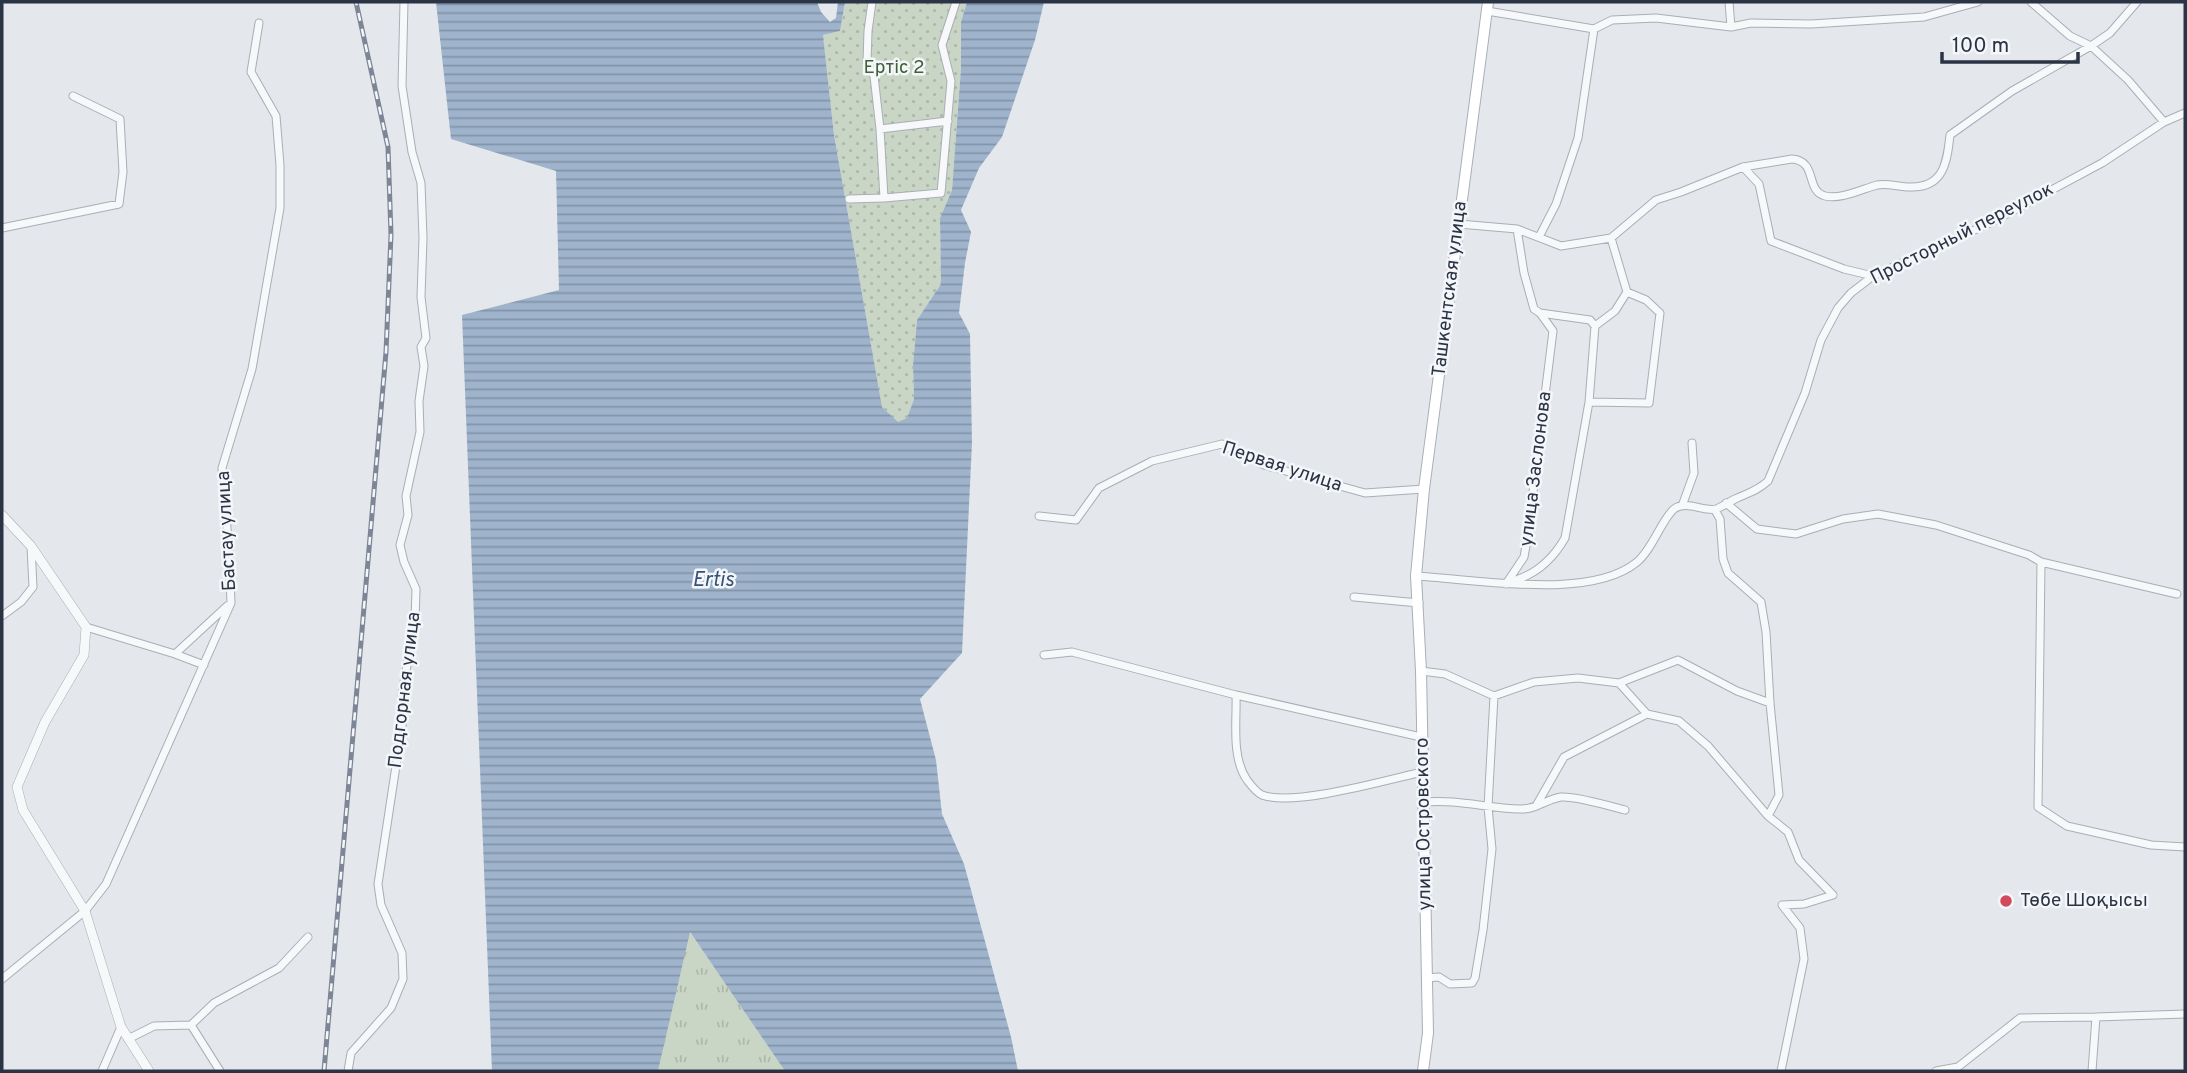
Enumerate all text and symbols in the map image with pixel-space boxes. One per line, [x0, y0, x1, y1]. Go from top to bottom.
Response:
scale bar [1942, 21, 2078, 65]
text: 100 m [1952, 33, 2009, 60]
park label: Ертіс 2 [863, 56, 925, 80]
street label: Просторный переулок [1866, 177, 2058, 291]
street label: Ташкентская улица [1427, 200, 1473, 378]
street label: улица Заслонова [1515, 390, 1557, 548]
street label: Первая улица [1219, 436, 1345, 498]
street label: Бастау улица [212, 470, 242, 592]
water label: Ertis [692, 567, 734, 594]
street label: Подгорная улица [384, 610, 426, 770]
street label: улица Островского [1410, 737, 1438, 911]
place label: Төбе Шоқысы [2020, 889, 2148, 913]
marker: Төбе Шоқысы [1998, 893, 2014, 909]

